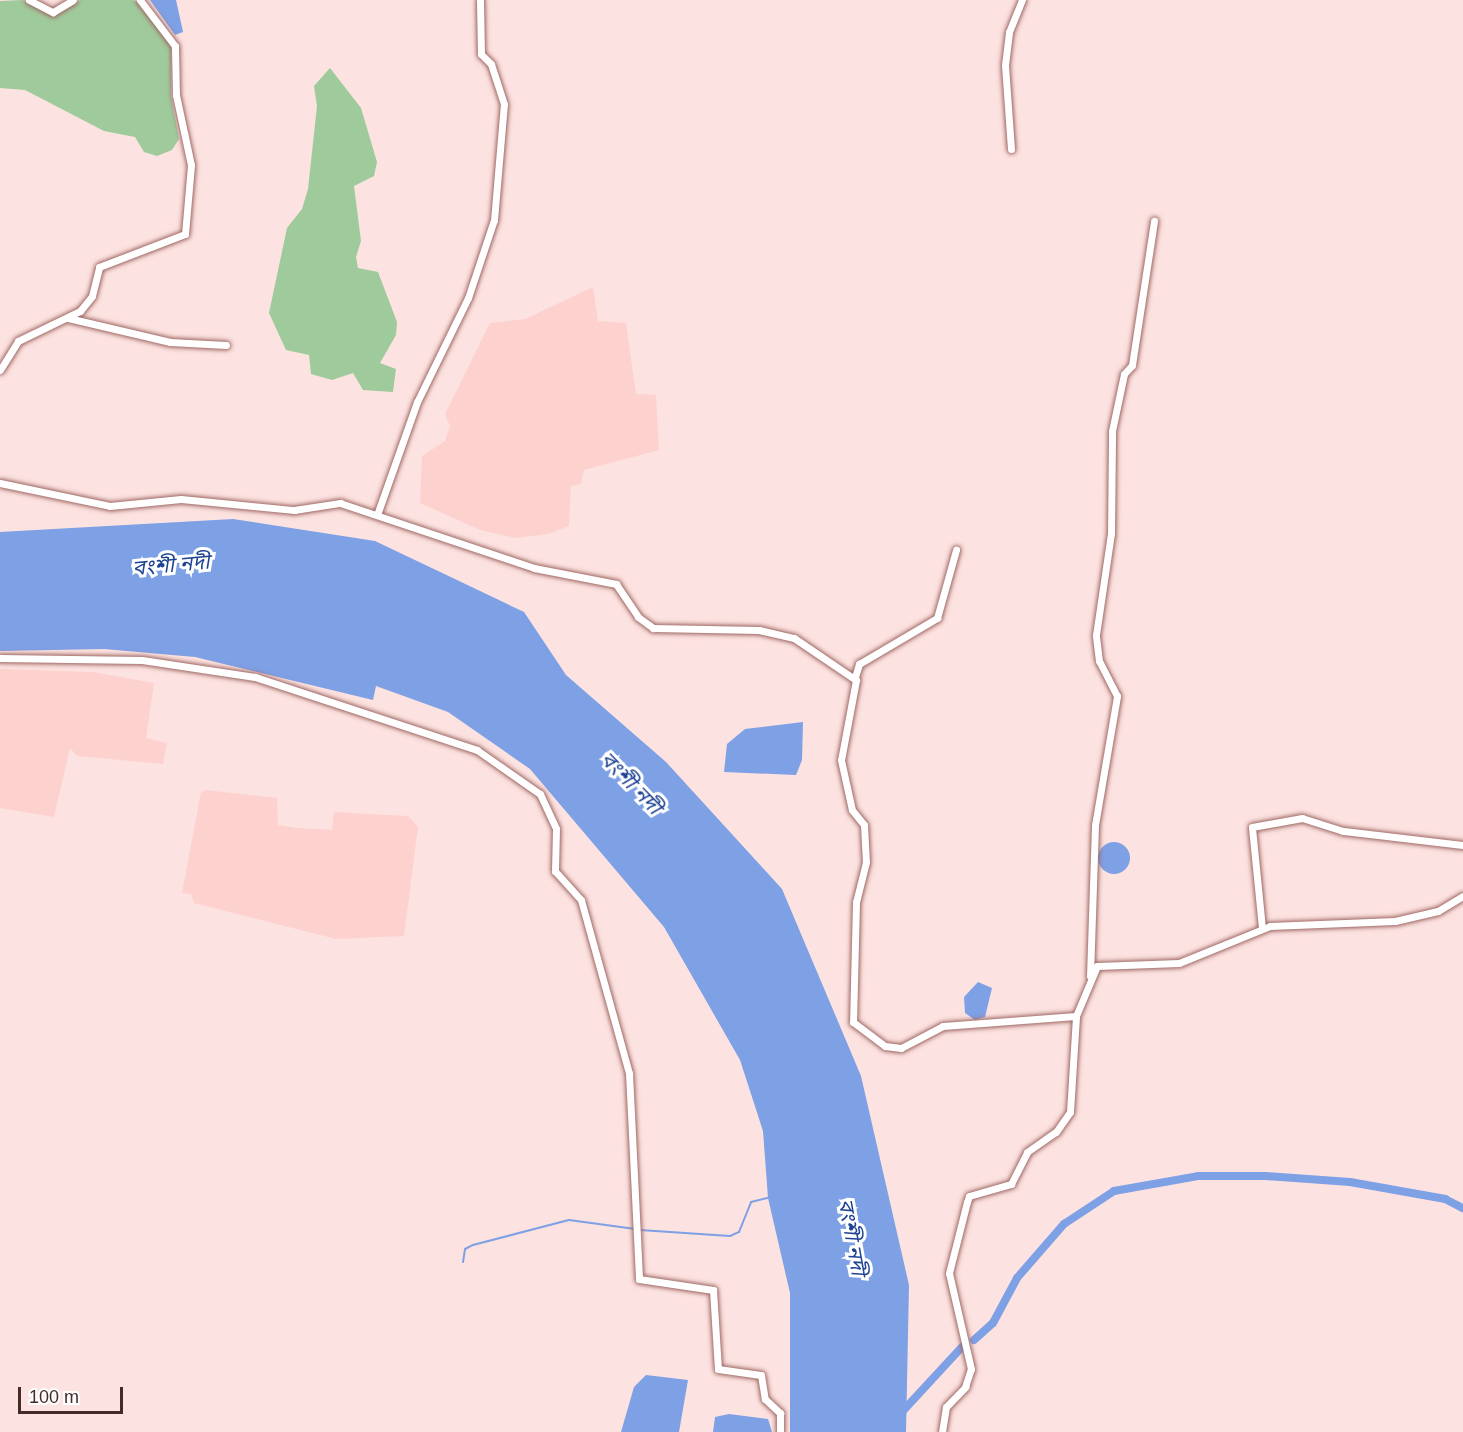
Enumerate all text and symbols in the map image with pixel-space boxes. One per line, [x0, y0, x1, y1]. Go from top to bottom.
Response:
water label: বংশী নদী [131, 549, 211, 581]
water label: বংশী নদী [595, 746, 667, 820]
water label: বংশী নদী [833, 1197, 871, 1277]
scale bar [21, 1375, 126, 1413]
text: 100 m [29, 1387, 79, 1407]

